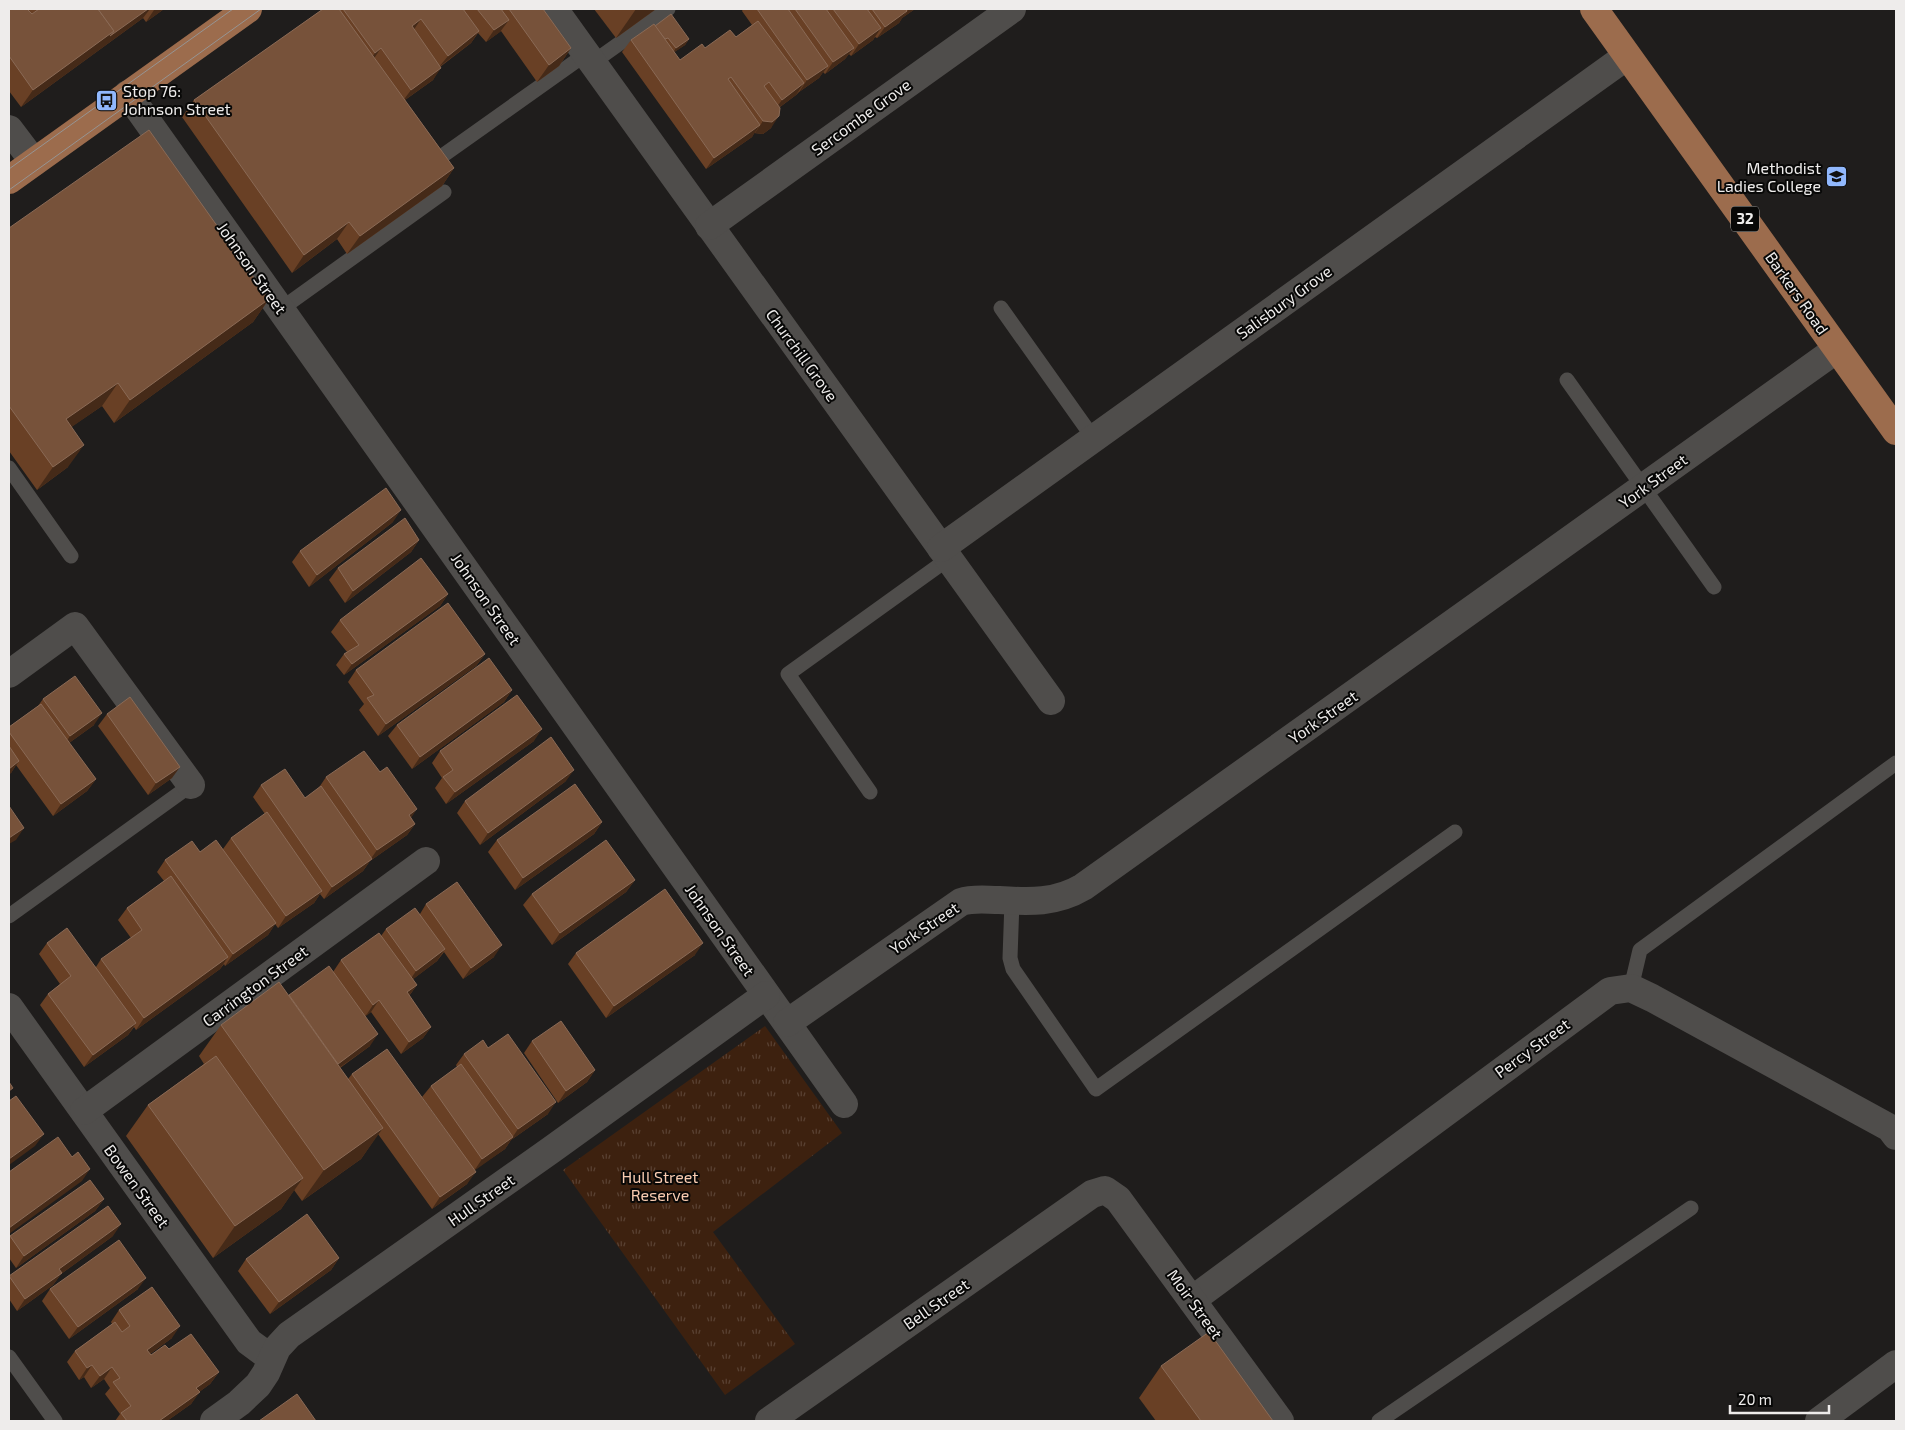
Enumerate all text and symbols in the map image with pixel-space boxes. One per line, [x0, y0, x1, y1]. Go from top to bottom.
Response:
street label: Sercombe Grove [807, 74, 914, 159]
place label: Stop 76: Johnson Street [123, 81, 231, 118]
bus stop icon: Stop 76: Johnson Street [95, 88, 119, 112]
place label: Methodist Ladies College [1717, 158, 1821, 195]
school or university icon: Methodist Ladies College [1825, 165, 1849, 189]
road number: 32 [1731, 206, 1759, 232]
street label: Johnson Street [214, 218, 291, 317]
street label: Barkers Road [1762, 248, 1833, 338]
street label: Salisbury Grove [1232, 261, 1335, 343]
street label: Churchill Grove [762, 305, 842, 405]
street label: York Street [1615, 450, 1690, 512]
street label: Johnson Street [448, 549, 525, 648]
street label: York Street [1285, 686, 1361, 747]
street label: Johnson Street [682, 880, 759, 979]
street label: York Street [885, 897, 962, 958]
street label: Carrington Street [198, 941, 311, 1030]
street label: Percy Street [1490, 1014, 1573, 1081]
street label: Bowen Street [101, 1140, 174, 1231]
park label: Hull Street Reserve [622, 1167, 698, 1204]
street label: Hull Street [444, 1170, 518, 1229]
street label: Moir Street [1164, 1265, 1227, 1342]
street label: Bell Street [899, 1274, 972, 1333]
scale bar [1730, 1382, 1829, 1414]
text: 20 m [1738, 1390, 1772, 1408]

